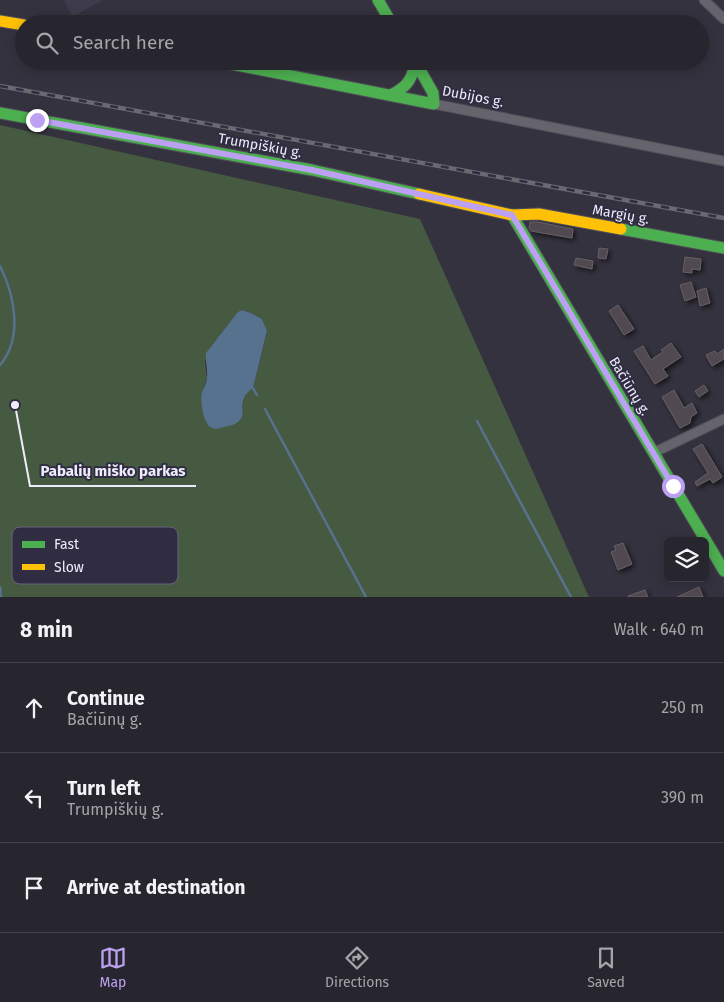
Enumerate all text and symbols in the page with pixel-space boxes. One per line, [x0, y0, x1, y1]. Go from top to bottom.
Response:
search box [15, 15, 709, 70]
icon: search [33, 29, 61, 57]
text: Search here [73, 31, 174, 54]
street label: Dubijos g. [441, 82, 505, 111]
route end [26, 109, 49, 132]
street label: Trumpiškių g. [217, 130, 303, 161]
street label: Margių g. [591, 201, 651, 228]
street label: Bačiūnų g. [605, 354, 654, 419]
callout: Pabalių miško parkas [30, 456, 196, 486]
text: Pabalių miško parkas [40, 462, 186, 480]
route start [662, 475, 685, 498]
legend [12, 527, 178, 584]
text: Fast [54, 536, 80, 553]
map controls [664, 537, 709, 582]
button: layers [664, 537, 709, 582]
text: Slow [54, 559, 84, 576]
text: 8 min [20, 617, 73, 643]
text: Walk · 640 m [614, 620, 704, 639]
text: Continue [67, 687, 145, 710]
icon: ahead [20, 694, 48, 722]
text: 250 m [661, 698, 704, 717]
text: Bačiūnų g. [67, 710, 142, 729]
text: Turn left [67, 777, 141, 800]
icon: left [20, 784, 48, 812]
text: 390 m [661, 788, 704, 807]
text: Trumpiškių g. [67, 800, 164, 819]
icon: arrive [20, 874, 48, 902]
text: Arrive at destination [67, 876, 246, 899]
tab: Map [99, 944, 127, 991]
tab: Directions [325, 944, 389, 991]
tab: Saved [587, 944, 625, 991]

